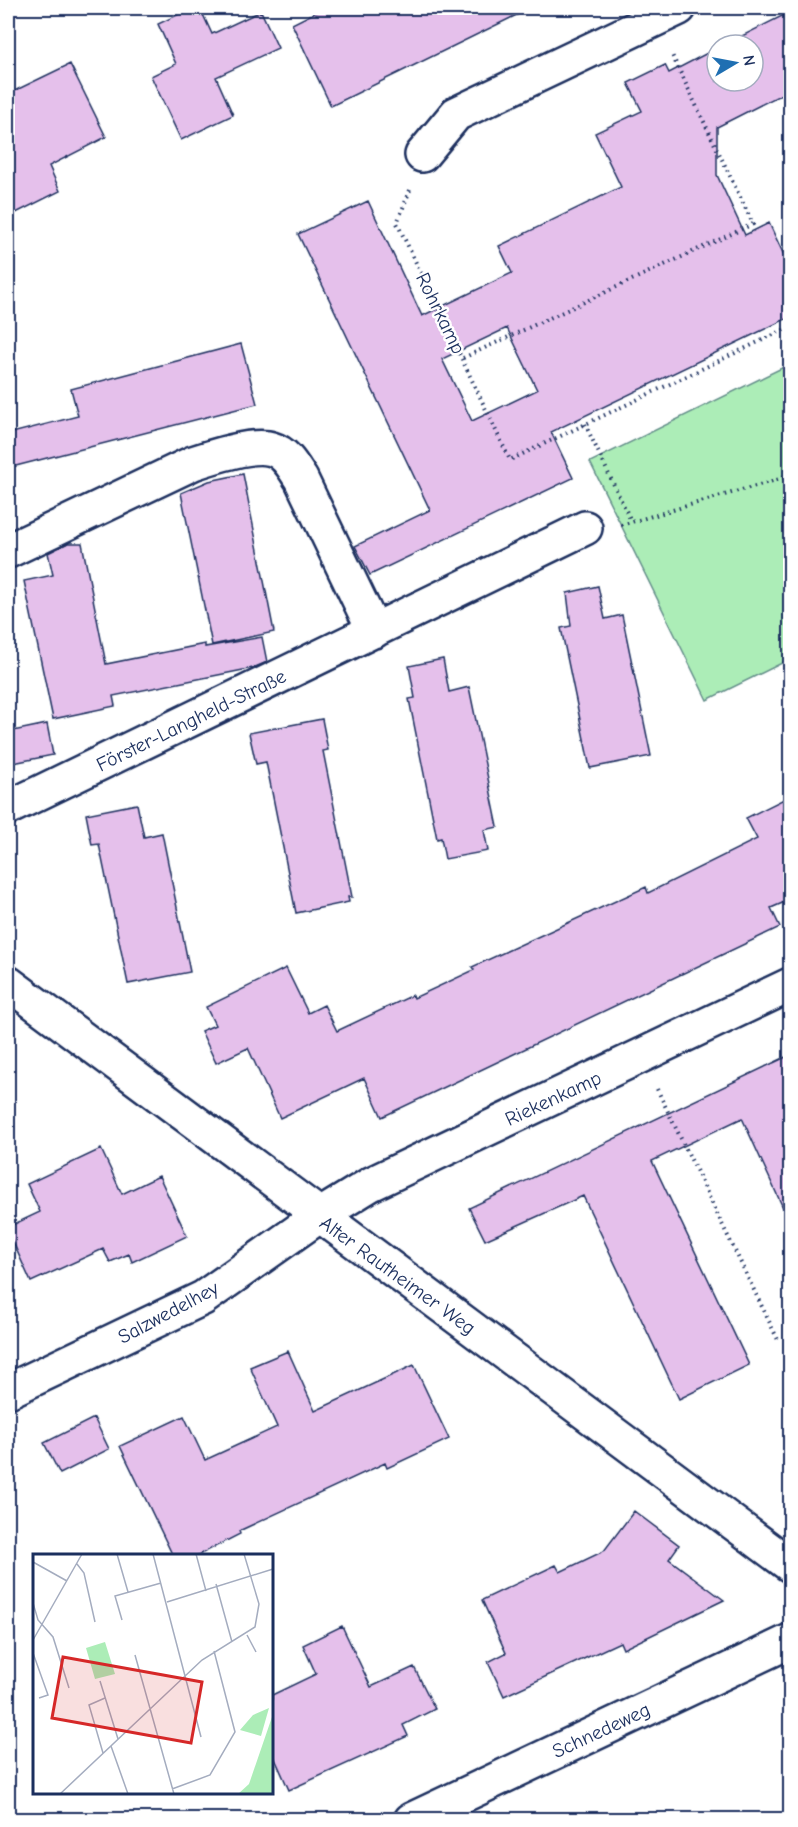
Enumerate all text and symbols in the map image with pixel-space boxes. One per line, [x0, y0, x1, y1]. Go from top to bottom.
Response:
north arrow [705, 33, 765, 93]
text: N [739, 54, 759, 67]
street label: Rohrkamp [411, 269, 470, 358]
street label: Förster-Langheld-Straße [93, 664, 290, 776]
street label: Riekenkamp [501, 1066, 605, 1131]
street label: Alter Rautheimer Weg [315, 1211, 480, 1340]
street label: Salzwedelhey [114, 1276, 223, 1349]
inset map [33, 1554, 273, 1794]
street label: Schnedeweg [549, 1698, 654, 1763]

